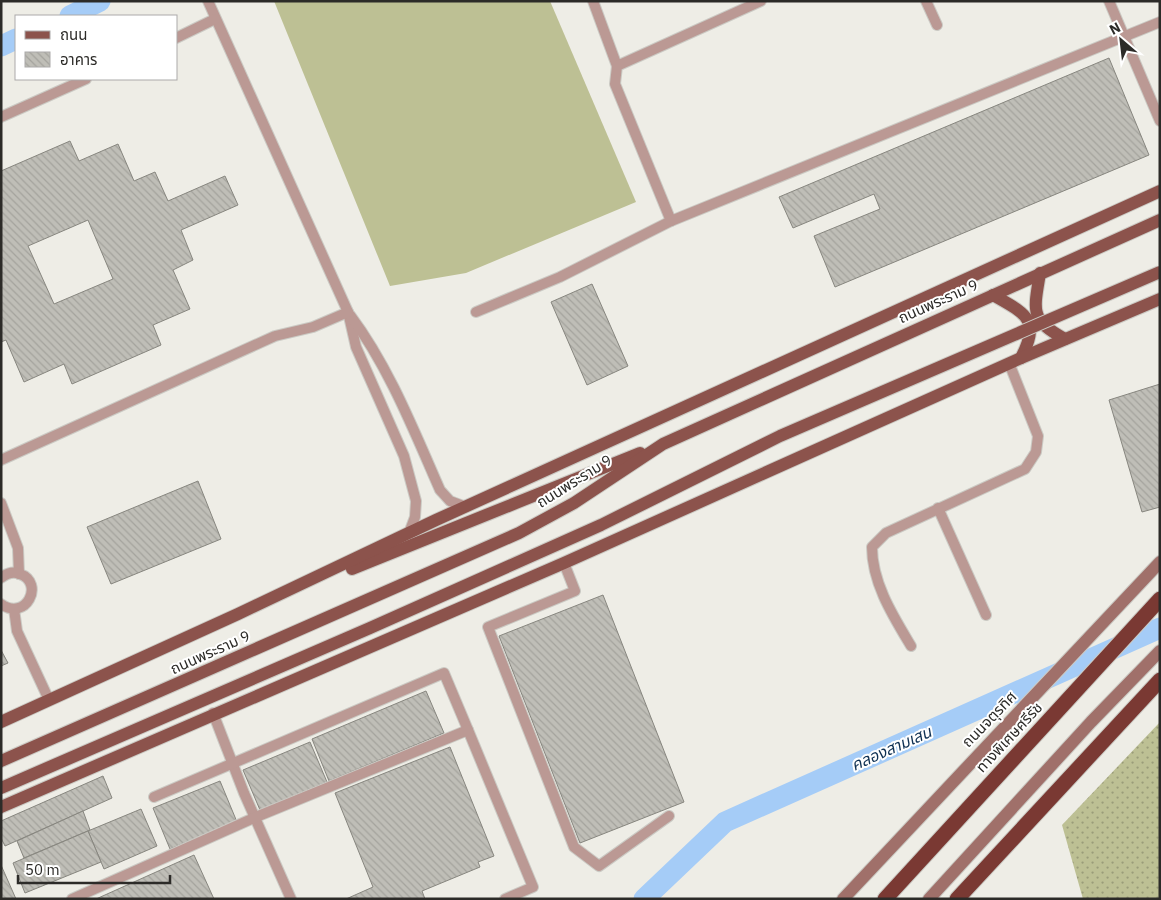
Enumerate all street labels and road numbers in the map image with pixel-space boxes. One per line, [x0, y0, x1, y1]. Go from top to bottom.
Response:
street label: ถนนพระราม 9 [895, 275, 981, 327]
street label: ถนนพระราม 9 [533, 450, 615, 512]
street label: ถนนพระราม 9 [167, 626, 253, 678]
street label: ถนนจตุรทิศ [958, 687, 1020, 751]
street label: ทางพิเศษศรีรัช [972, 698, 1046, 776]

